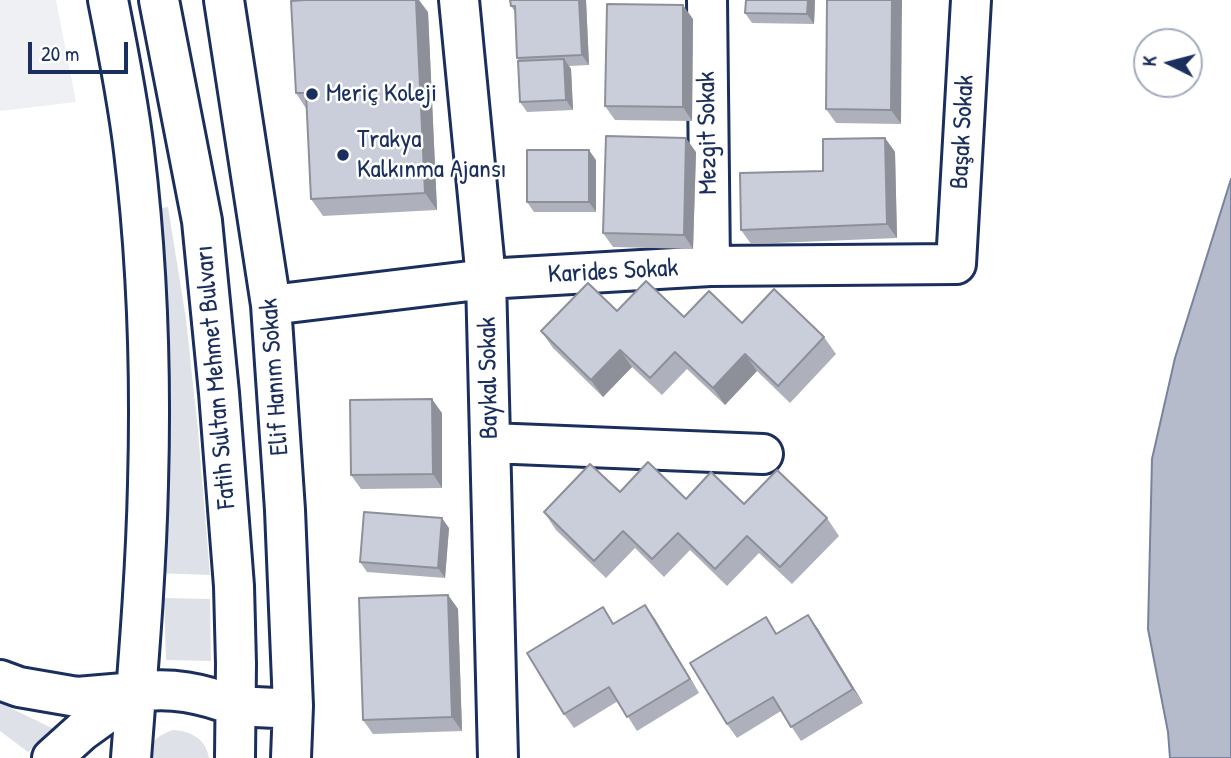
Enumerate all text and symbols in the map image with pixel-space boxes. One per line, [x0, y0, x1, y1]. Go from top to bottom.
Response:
scale bar [32, 28, 131, 72]
north arrow [1133, 28, 1203, 98]
text: 20 m [41, 39, 79, 68]
text: K [1136, 55, 1163, 67]
street label: Mezgit Sokak [691, 71, 725, 195]
street label: Başak Sokak [944, 74, 982, 190]
place label: Meriç Koleji [326, 78, 437, 110]
marker: Meriç Koleji [304, 86, 320, 102]
place label: Trakya Kalkınma Ajansı [357, 124, 506, 186]
marker: Trakya Kalkınma Ajansı [335, 147, 351, 163]
street label: Fatih Sultan Mehmet Bulvarı [189, 244, 243, 510]
street label: Karides Sokak [547, 253, 679, 291]
street label: Elif Hanım Sokak [254, 297, 296, 457]
street label: Baykal Sokak [472, 317, 506, 439]

